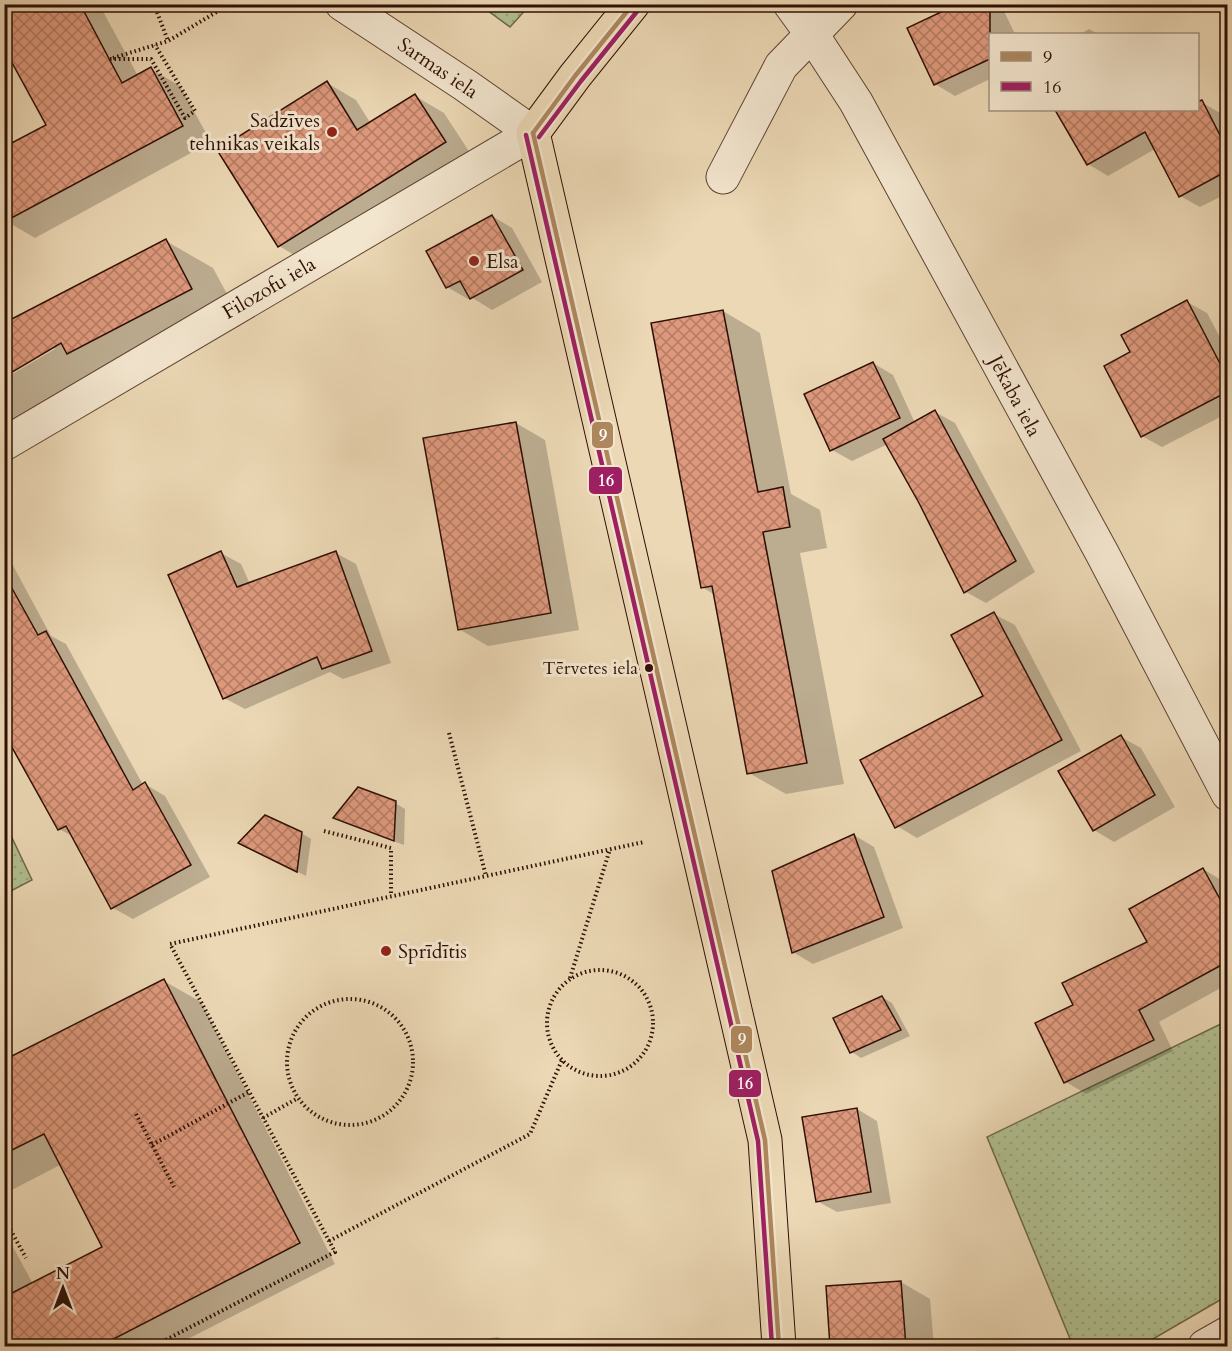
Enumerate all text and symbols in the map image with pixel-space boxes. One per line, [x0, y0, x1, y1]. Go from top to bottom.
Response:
street label: Sarmas iela [392, 31, 484, 105]
legend [989, 33, 1199, 111]
text: 9 [1043, 45, 1052, 70]
text: 16 [1043, 75, 1061, 100]
place label: Sadzīves tehnikas veikals [189, 107, 320, 157]
marker: Sadzīves tehnikas veikals [325, 125, 339, 139]
place label: Elsa [486, 248, 519, 275]
street label: Filozofu iela [217, 250, 321, 326]
marker: Elsa [467, 254, 481, 268]
street label: Jēkaba iela [981, 348, 1048, 442]
line badge: 9 [591, 421, 614, 449]
text: 9 [599, 425, 607, 447]
line badge: 16 [588, 466, 623, 495]
text: 16 [598, 470, 614, 492]
place label: Tērvetes iela [542, 656, 638, 681]
marker: Tērvetes iela [643, 662, 655, 674]
place label: Sprīdītis [398, 938, 467, 965]
marker: Sprīdītis [379, 944, 393, 958]
line badge: 9 [730, 1025, 753, 1054]
text: 9 [738, 1029, 746, 1051]
line badge: 16 [728, 1069, 762, 1098]
text: 16 [737, 1073, 753, 1095]
north arrow [33, 1258, 93, 1318]
text: N [56, 1263, 70, 1285]

